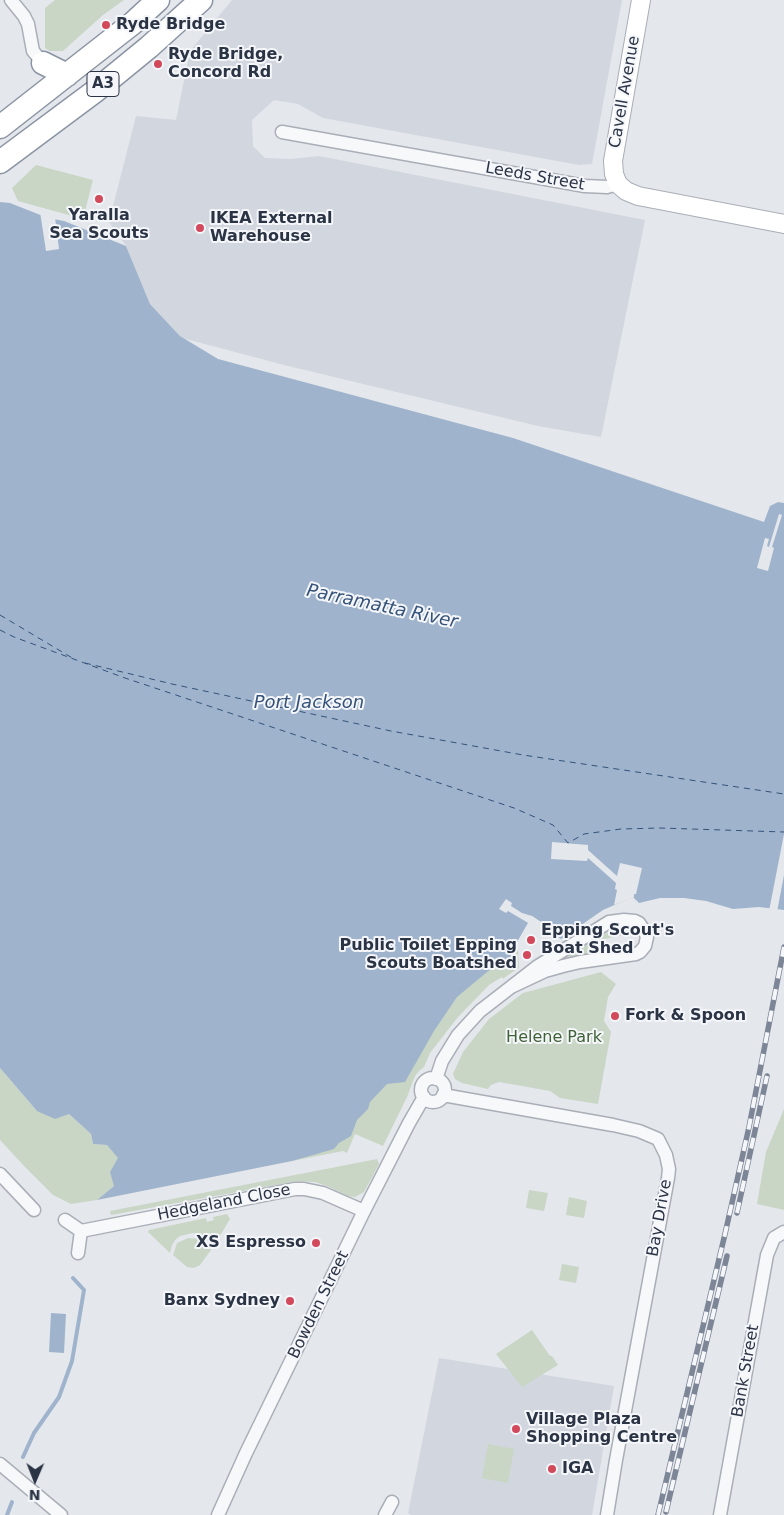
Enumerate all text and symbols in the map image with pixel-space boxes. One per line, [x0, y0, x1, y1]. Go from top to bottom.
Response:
place label: Ryde Bridge [116, 15, 225, 35]
marker: Ryde Bridge [100, 19, 112, 31]
street label: Cavell Avenue [606, 34, 644, 150]
place label: Ryde Bridge, Concord Rd [168, 45, 283, 83]
marker: Ryde Bridge, Concord Rd [152, 58, 164, 70]
road number: A3 [87, 72, 119, 96]
street label: Leeds Street [484, 159, 586, 195]
marker: Yaralla Sea Scouts [93, 193, 105, 205]
place label: Yaralla Sea Scouts [49, 206, 149, 244]
place label: IKEA External Warehouse [210, 209, 333, 247]
marker: IKEA External Warehouse [194, 222, 206, 234]
water label: Parramatta River [305, 580, 459, 634]
water label: Port Jackson [254, 692, 364, 714]
place label: Epping Scout's Boat Shed [541, 921, 674, 959]
marker: Epping Scout's Boat Shed [525, 934, 537, 946]
place label: Public Toilet Epping Scouts Boatshed [339, 936, 517, 974]
marker: Public Toilet Epping Scouts Boatshed [521, 949, 533, 961]
place label: Fork & Spoon [625, 1006, 746, 1026]
marker: Fork & Spoon [609, 1010, 621, 1022]
park label: Helene Park [506, 1028, 602, 1048]
street label: Bay Drive [644, 1178, 676, 1258]
street label: Hedgeland Close [156, 1181, 292, 1225]
place label: XS Espresso [196, 1233, 306, 1253]
marker: XS Espresso [310, 1237, 322, 1249]
street label: Bowden Street [285, 1248, 353, 1362]
place label: Banx Sydney [164, 1291, 280, 1311]
marker: Banx Sydney [284, 1295, 296, 1307]
street label: Bank Street [728, 1323, 764, 1419]
place label: Village Plaza Shopping Centre [526, 1410, 677, 1448]
marker: Village Plaza Shopping Centre [510, 1423, 522, 1435]
north arrow [10, 1455, 60, 1505]
place label: IGA [562, 1459, 593, 1479]
marker: IGA [546, 1463, 558, 1475]
text: N [29, 1487, 41, 1503]

